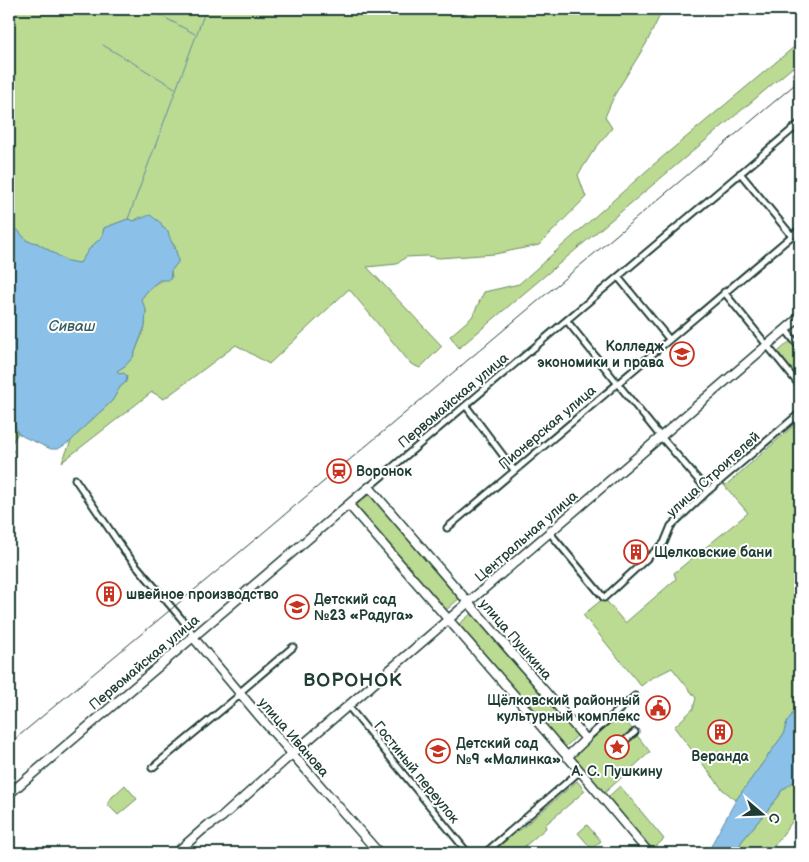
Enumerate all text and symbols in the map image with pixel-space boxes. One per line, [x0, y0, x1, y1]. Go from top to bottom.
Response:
water label: Сиваш [49, 317, 96, 336]
place label: Колледж экономики и права [537, 338, 665, 371]
school or university icon: Колледж экономики и права [669, 341, 695, 367]
street label: Первомайская улица [395, 349, 513, 452]
street label: Пионерская улица [495, 381, 600, 473]
street label: улица Строителей [663, 428, 763, 521]
station icon: Воронок [326, 458, 352, 484]
place label: Воронок [356, 463, 412, 480]
street label: Центральная улица [472, 487, 582, 586]
building icon: Щелковские бани [623, 539, 649, 565]
place label: Щелковские бани [654, 544, 772, 561]
building icon: швейное производство [96, 581, 122, 607]
place label: швейное производство [126, 586, 279, 603]
place label: Детский сад №23 «Радуга» [314, 591, 414, 624]
school or university icon: Детский сад №23 «Радуга» [284, 594, 310, 620]
street label: улица Пушкина [476, 595, 556, 684]
street label: Первомайская улица [86, 611, 204, 714]
district label: ВОРОНОК [303, 669, 403, 692]
place label: Щёлковский районный культурный комплекс [487, 692, 640, 725]
street label: улица Иванова [255, 694, 333, 781]
public building icon: Щёлковский районный культурный комплекс [645, 695, 671, 721]
street label: Гостиный переулок [370, 718, 463, 827]
building icon: Веранда [707, 719, 733, 745]
place icon: А. С. Пушкину [604, 734, 630, 760]
place label: Детский сад №9 «Малинка» [456, 735, 561, 768]
school or university icon: Детский сад №9 «Малинка» [425, 738, 451, 764]
place label: Веранда [691, 748, 750, 765]
place label: А. С. Пушкину [571, 763, 663, 780]
north arrow [736, 790, 786, 840]
text: С [764, 811, 783, 826]

